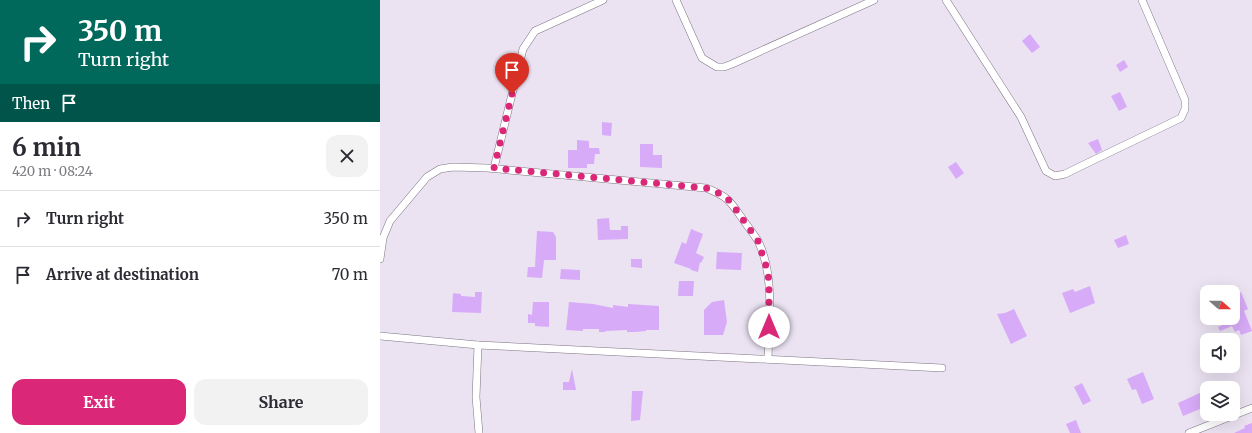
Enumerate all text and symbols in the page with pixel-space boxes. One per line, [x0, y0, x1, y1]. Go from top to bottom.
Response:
text: 350 m [78, 13, 162, 49]
icon: right [12, 16, 64, 68]
text: Turn right [78, 48, 169, 71]
pin [495, 53, 529, 94]
icon: arrive [501, 59, 523, 81]
icon: arrive [58, 92, 80, 114]
text: Then [12, 94, 50, 113]
text: 6 min [12, 132, 81, 163]
button: close [326, 135, 368, 177]
text: 420 m · 08:24 [12, 163, 93, 180]
icon: right [12, 208, 34, 230]
text: Turn right [46, 209, 124, 228]
text: 350 m [324, 209, 368, 228]
icon: arrive [12, 264, 34, 286]
text: Arrive at destination [46, 265, 199, 284]
text: 70 m [332, 265, 368, 284]
north arrow [1200, 285, 1240, 325]
map controls [1200, 285, 1240, 421]
position arrow [748, 306, 790, 348]
button: sound [1200, 333, 1240, 373]
button: Exit [12, 379, 186, 425]
button: Share [194, 379, 368, 425]
button: layers [1200, 381, 1240, 421]

